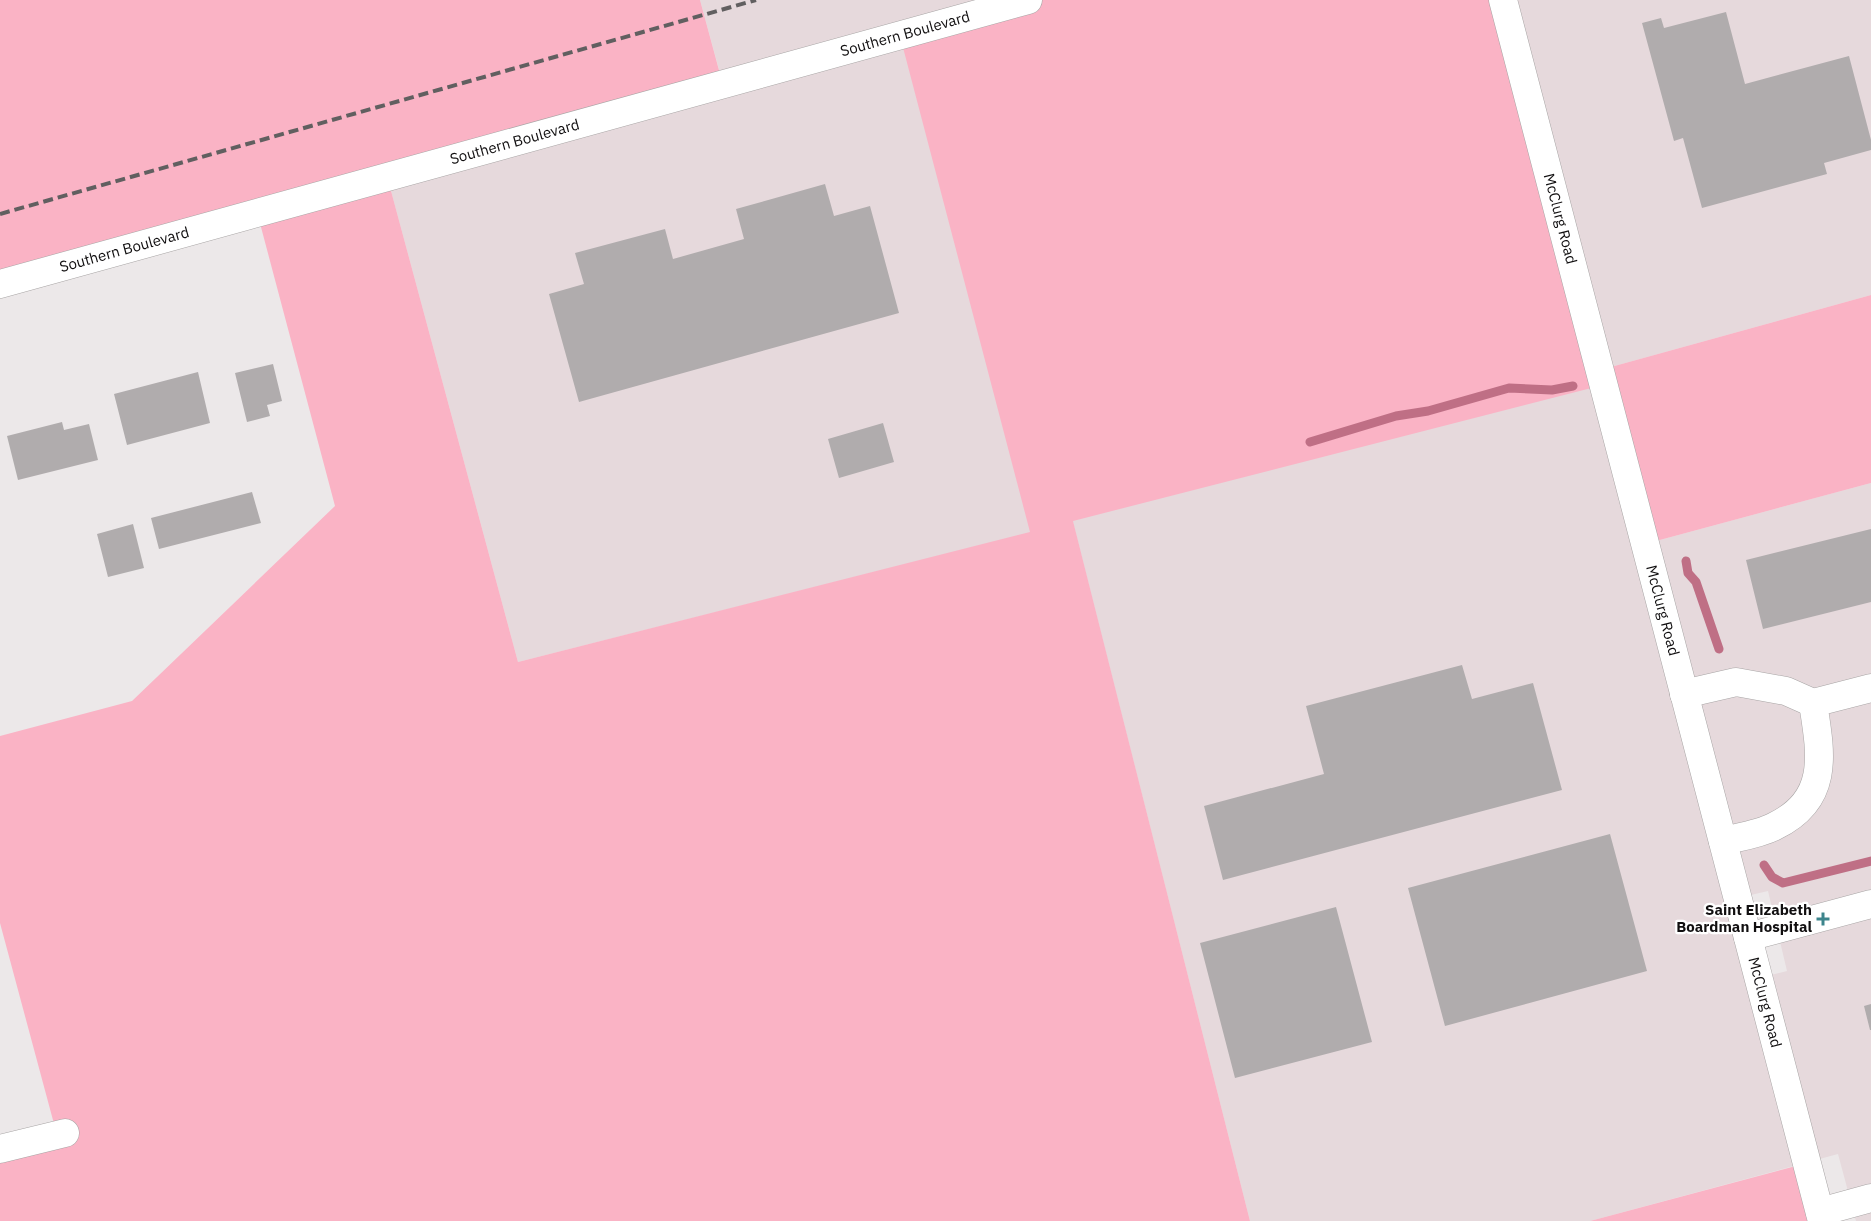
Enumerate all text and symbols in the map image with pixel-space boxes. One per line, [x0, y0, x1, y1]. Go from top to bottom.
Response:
street label: Southern Boulevard [838, 7, 972, 60]
street label: Southern Boulevard [448, 114, 582, 168]
street label: McClurg Road [1540, 171, 1582, 266]
street label: Southern Boulevard [57, 222, 191, 276]
street label: McClurg Road [1642, 563, 1684, 658]
place label: Saint Elizabeth Boardman Hospital [1676, 900, 1812, 936]
marker: Saint Elizabeth Boardman Hospital [1816, 912, 1830, 926]
street label: McClurg Road [1744, 955, 1786, 1050]

